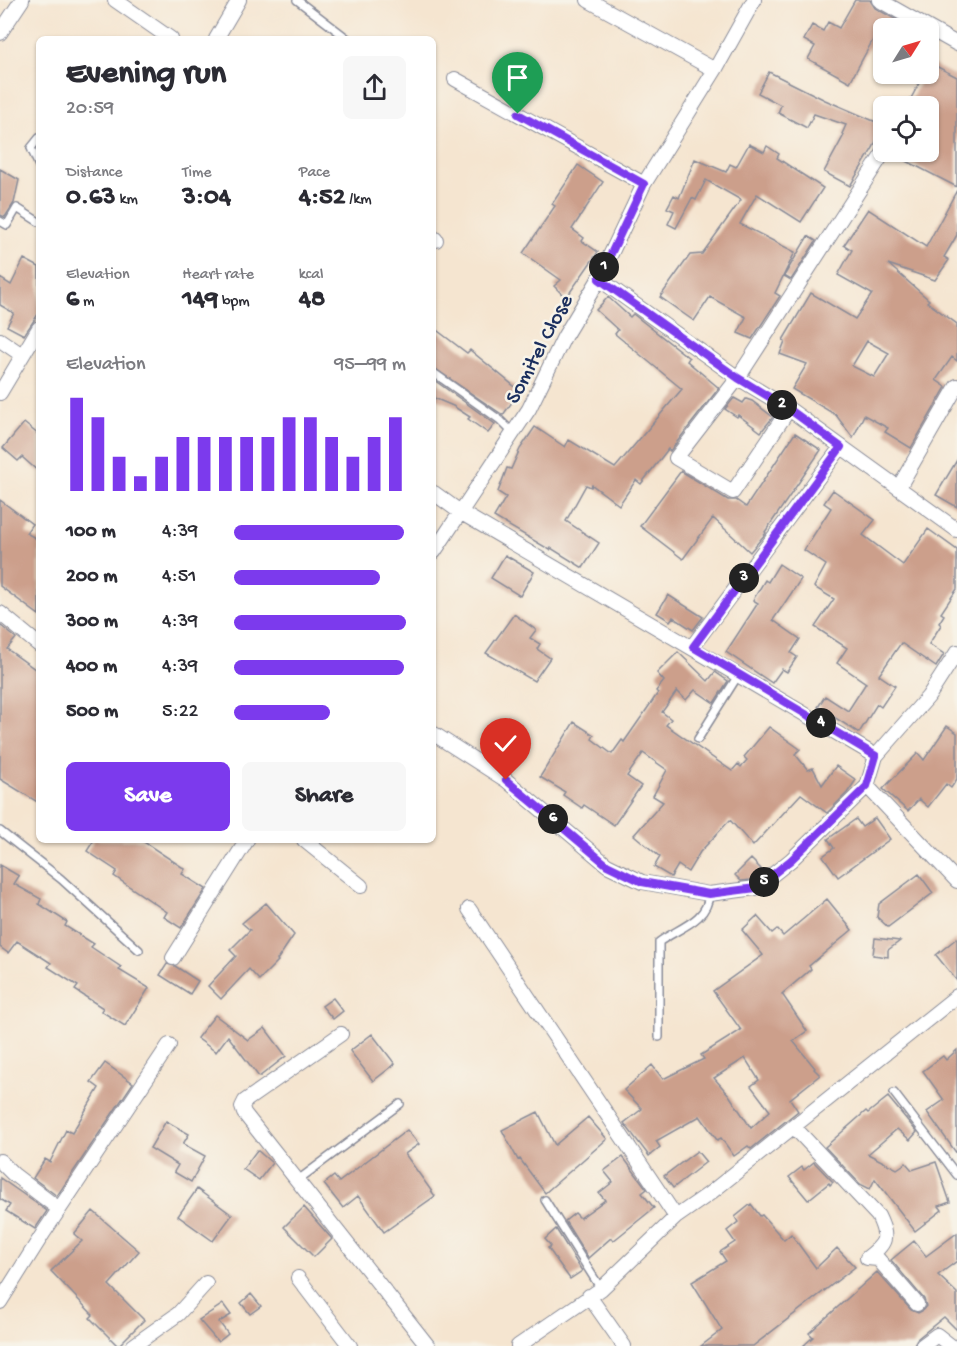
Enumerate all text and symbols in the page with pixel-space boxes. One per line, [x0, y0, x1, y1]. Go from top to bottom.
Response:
north arrow [873, 18, 939, 84]
map controls [873, 18, 939, 162]
pin [492, 52, 543, 114]
text: Evening run [66, 56, 226, 94]
button: share [343, 56, 406, 119]
icon: arrive [501, 61, 534, 94]
button: locate [873, 96, 939, 162]
text: 20:59 [66, 98, 114, 121]
text: Distance [66, 164, 123, 183]
text: Time [182, 164, 212, 183]
text: Pace [299, 164, 330, 183]
text: 0.63 [66, 183, 116, 214]
text: 3:04 [182, 183, 231, 214]
text: 4:52 [299, 183, 346, 214]
text: km [116, 191, 138, 210]
text: /km [346, 191, 372, 210]
pin: 1 [589, 252, 619, 282]
text: 1 [601, 257, 607, 276]
text: Elevation [66, 266, 130, 285]
text: Heart rate [182, 266, 254, 285]
text: kcal [299, 266, 324, 285]
text: 6 [66, 285, 79, 316]
text: 149 [182, 285, 218, 316]
text: 48 [299, 285, 325, 316]
street label: Somitel Close [501, 290, 580, 409]
text: m [79, 293, 94, 312]
text: bpm [218, 293, 250, 312]
text: Elevation [66, 354, 146, 377]
text: 95–99 m [334, 354, 406, 377]
pin: 2 [767, 390, 797, 420]
text: 2 [778, 395, 786, 414]
text: 100 m [66, 521, 116, 544]
text: 4:39 [162, 521, 198, 544]
pin: 3 [729, 563, 759, 593]
text: 200 m [66, 566, 117, 589]
text: 4:51 [162, 566, 196, 589]
text: 3 [740, 568, 748, 587]
text: 300 m [66, 611, 118, 634]
text: 4:39 [162, 611, 198, 634]
text: 400 m [66, 656, 117, 679]
text: 4:39 [162, 656, 198, 679]
text: 500 m [66, 701, 118, 724]
text: 5:22 [162, 701, 198, 724]
pin: 4 [806, 708, 836, 738]
text: 4 [817, 713, 825, 732]
pin [480, 718, 531, 780]
icon: check [489, 727, 522, 760]
button: Save [66, 762, 230, 831]
button: Share [242, 762, 406, 831]
pin: 6 [538, 804, 568, 834]
text: 6 [549, 809, 557, 828]
pin: 5 [749, 867, 779, 897]
text: 5 [760, 872, 768, 891]

